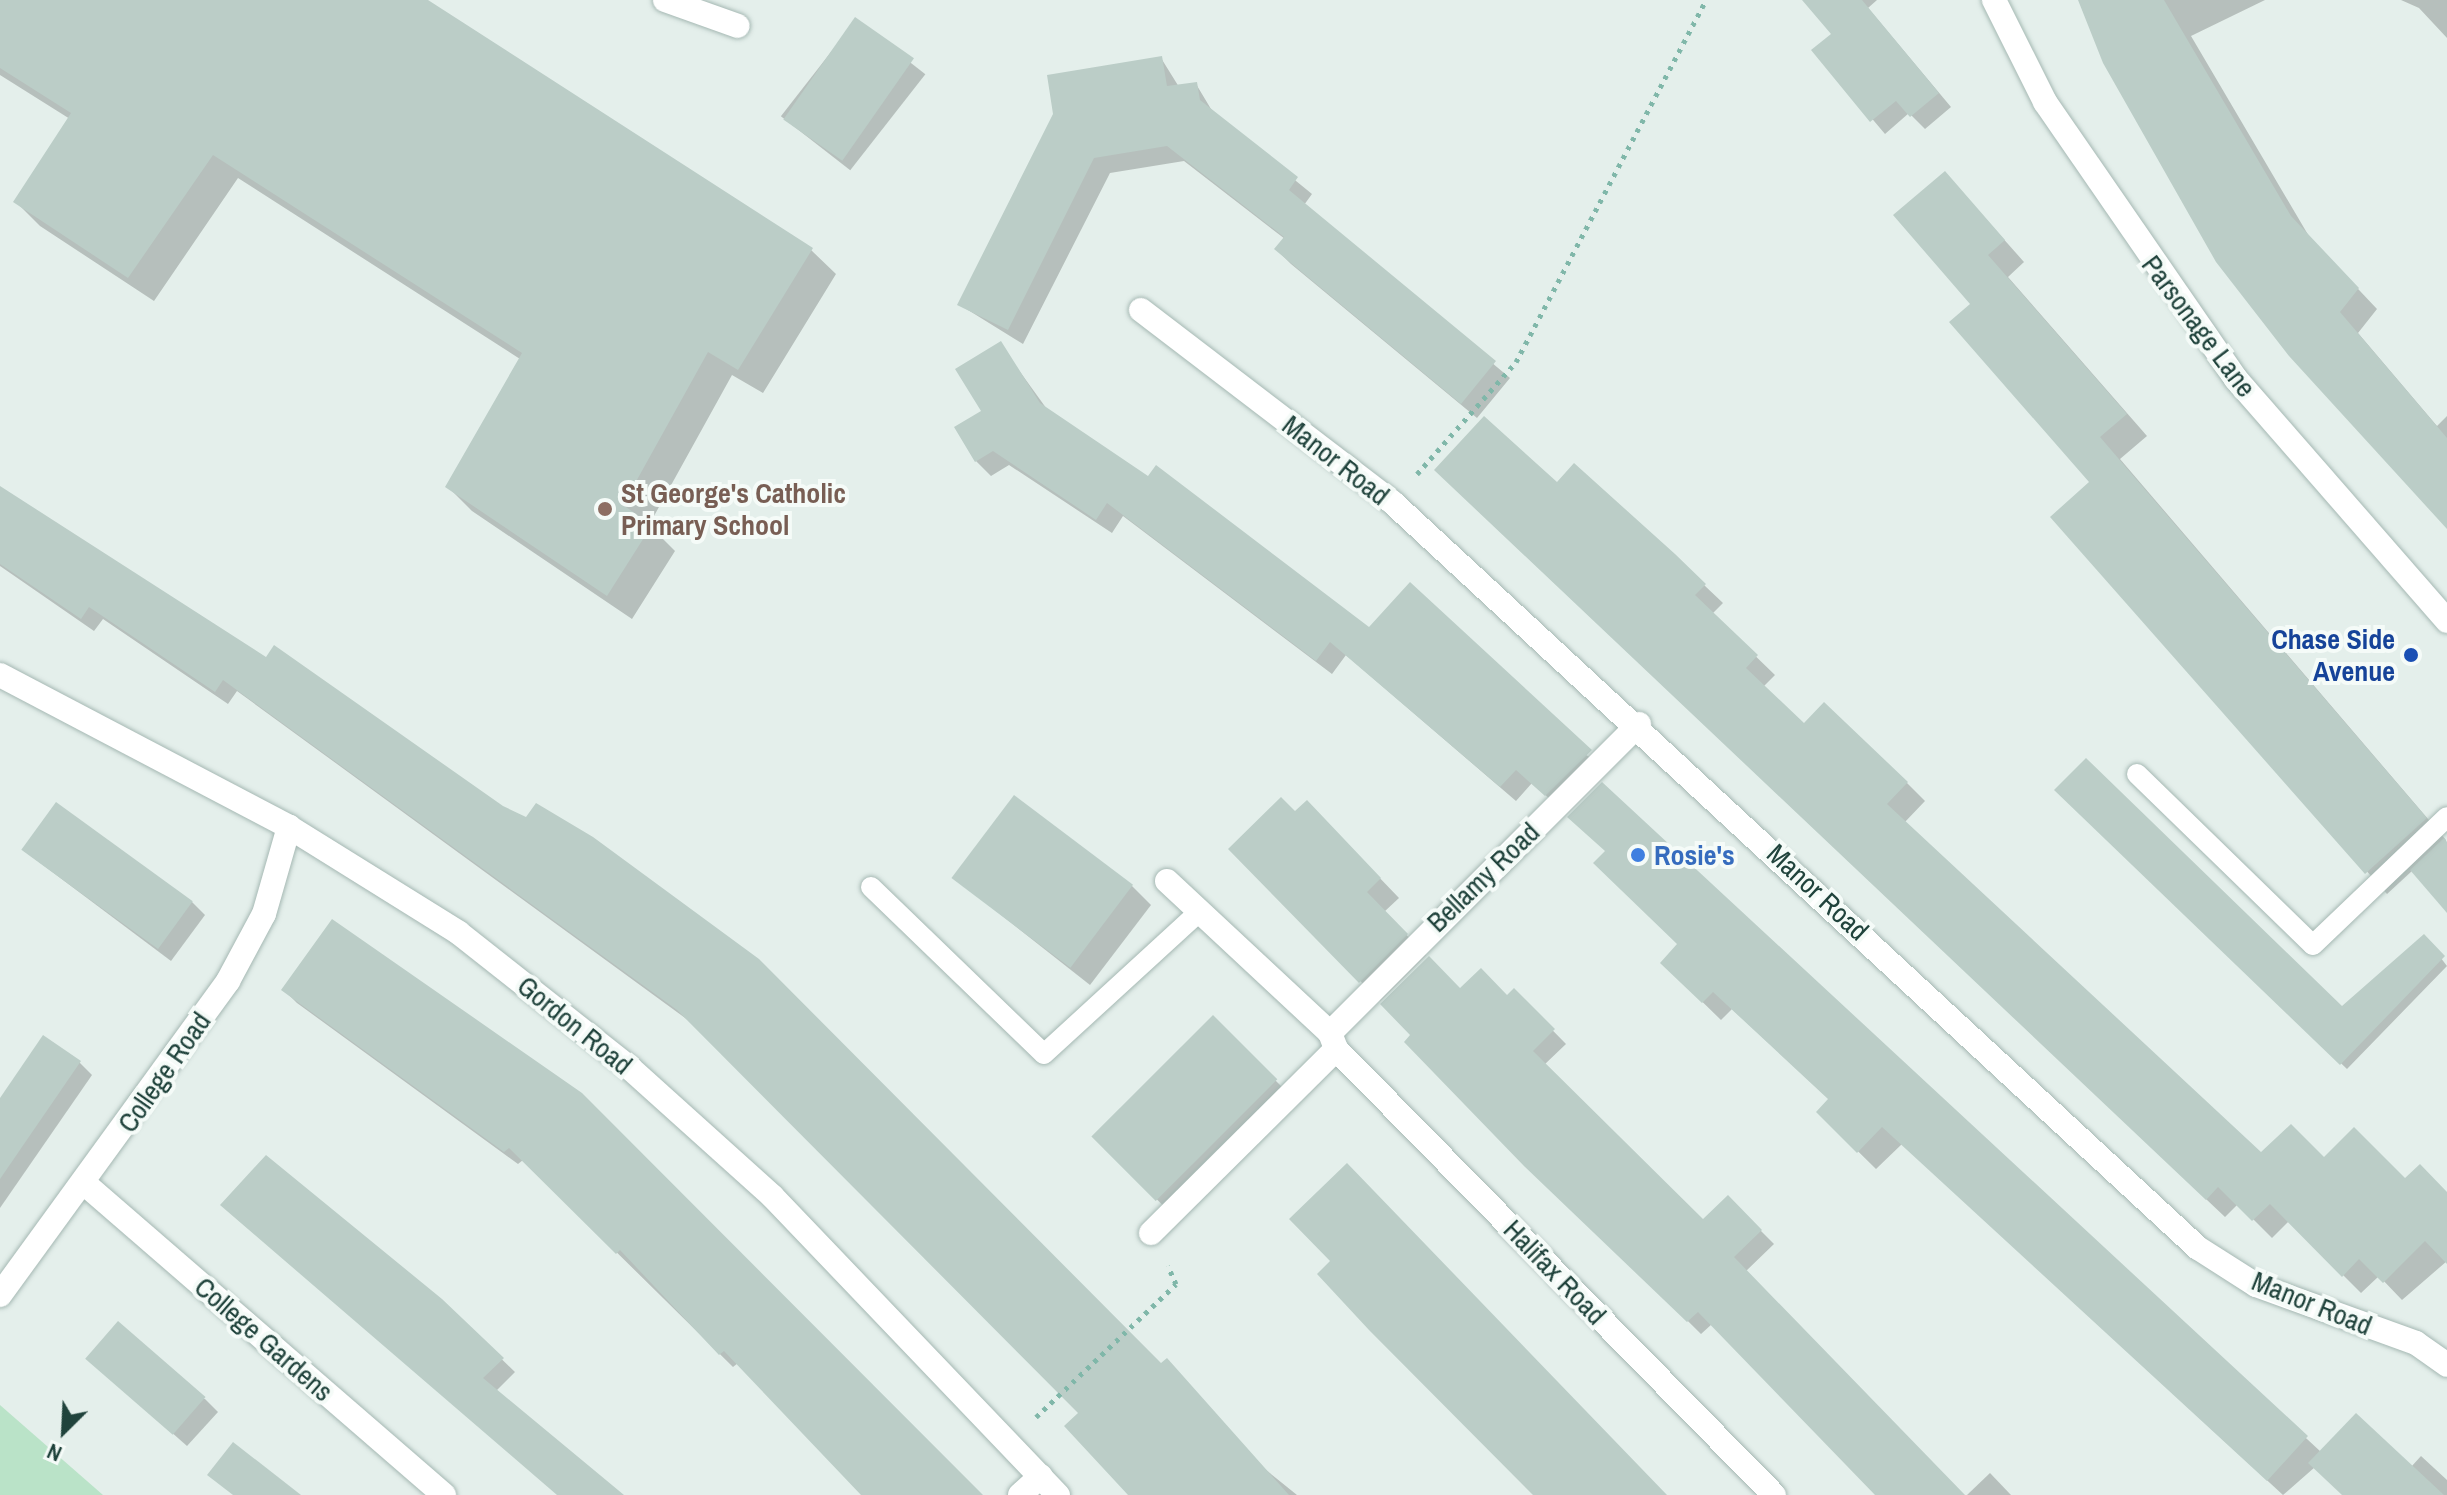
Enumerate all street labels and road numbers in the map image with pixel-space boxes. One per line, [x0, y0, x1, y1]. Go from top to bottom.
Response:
street label: Parsonage Lane [2135, 249, 2263, 403]
street label: Manor Road [1276, 408, 1396, 512]
street label: Bellamy Road [1420, 815, 1546, 939]
street label: Manor Road [1760, 837, 1876, 947]
street label: Gordon Road [511, 969, 639, 1081]
street label: College Road [110, 1005, 218, 1139]
street label: Halifax Road [1497, 1213, 1613, 1331]
street label: Manor Road [2247, 1264, 2377, 1342]
street label: College Gardens [188, 1270, 340, 1408]

